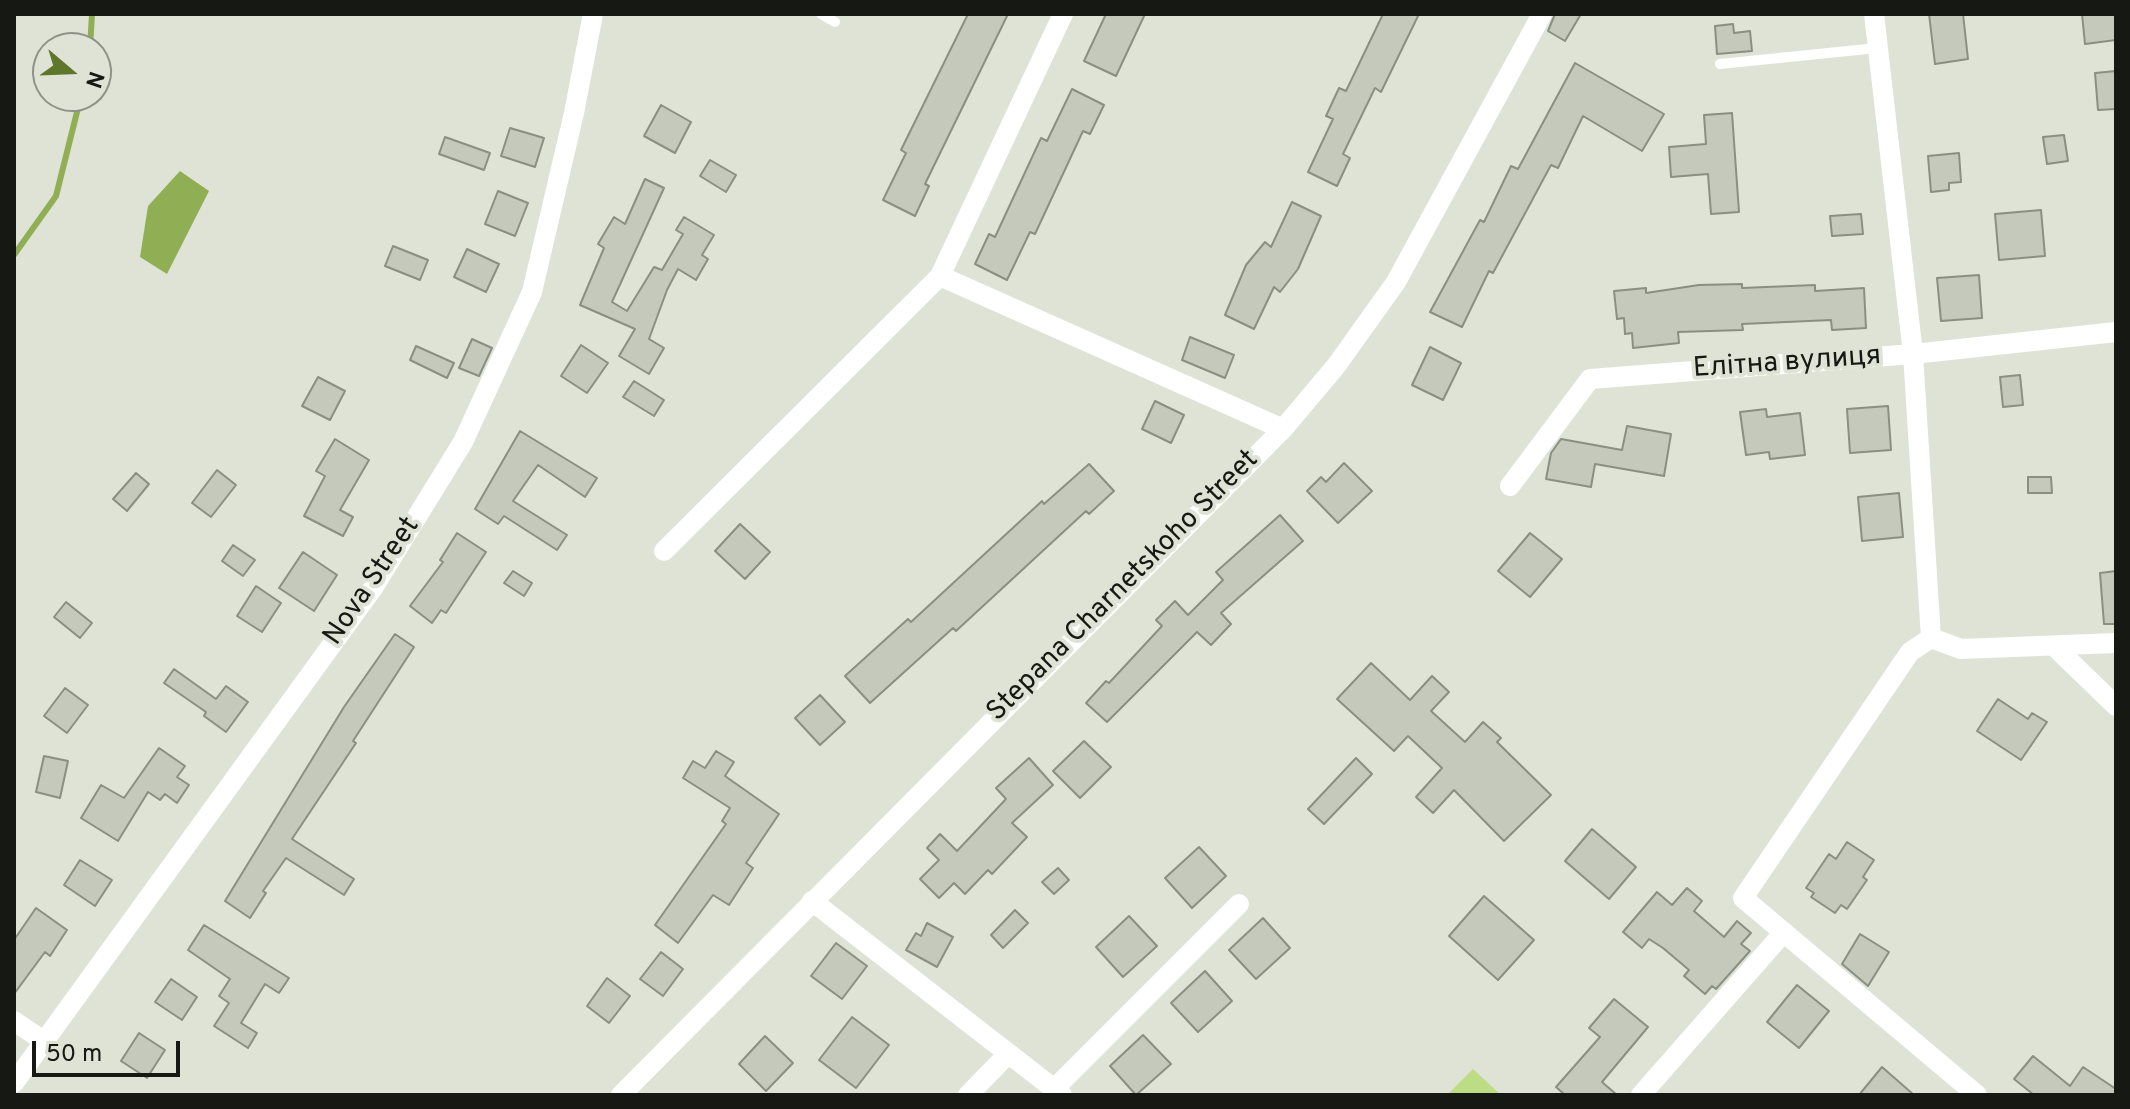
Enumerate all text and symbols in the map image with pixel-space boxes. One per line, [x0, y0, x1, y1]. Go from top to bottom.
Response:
north arrow [32, 32, 112, 112]
text: N [78, 67, 109, 91]
street label: Елітна вулиця [1692, 341, 1882, 387]
street label: Stepana Charnetskoho Street [981, 444, 1267, 730]
street label: Nova Street [318, 511, 428, 653]
scale bar [36, 1025, 184, 1075]
text: 50 m [46, 1040, 102, 1070]

